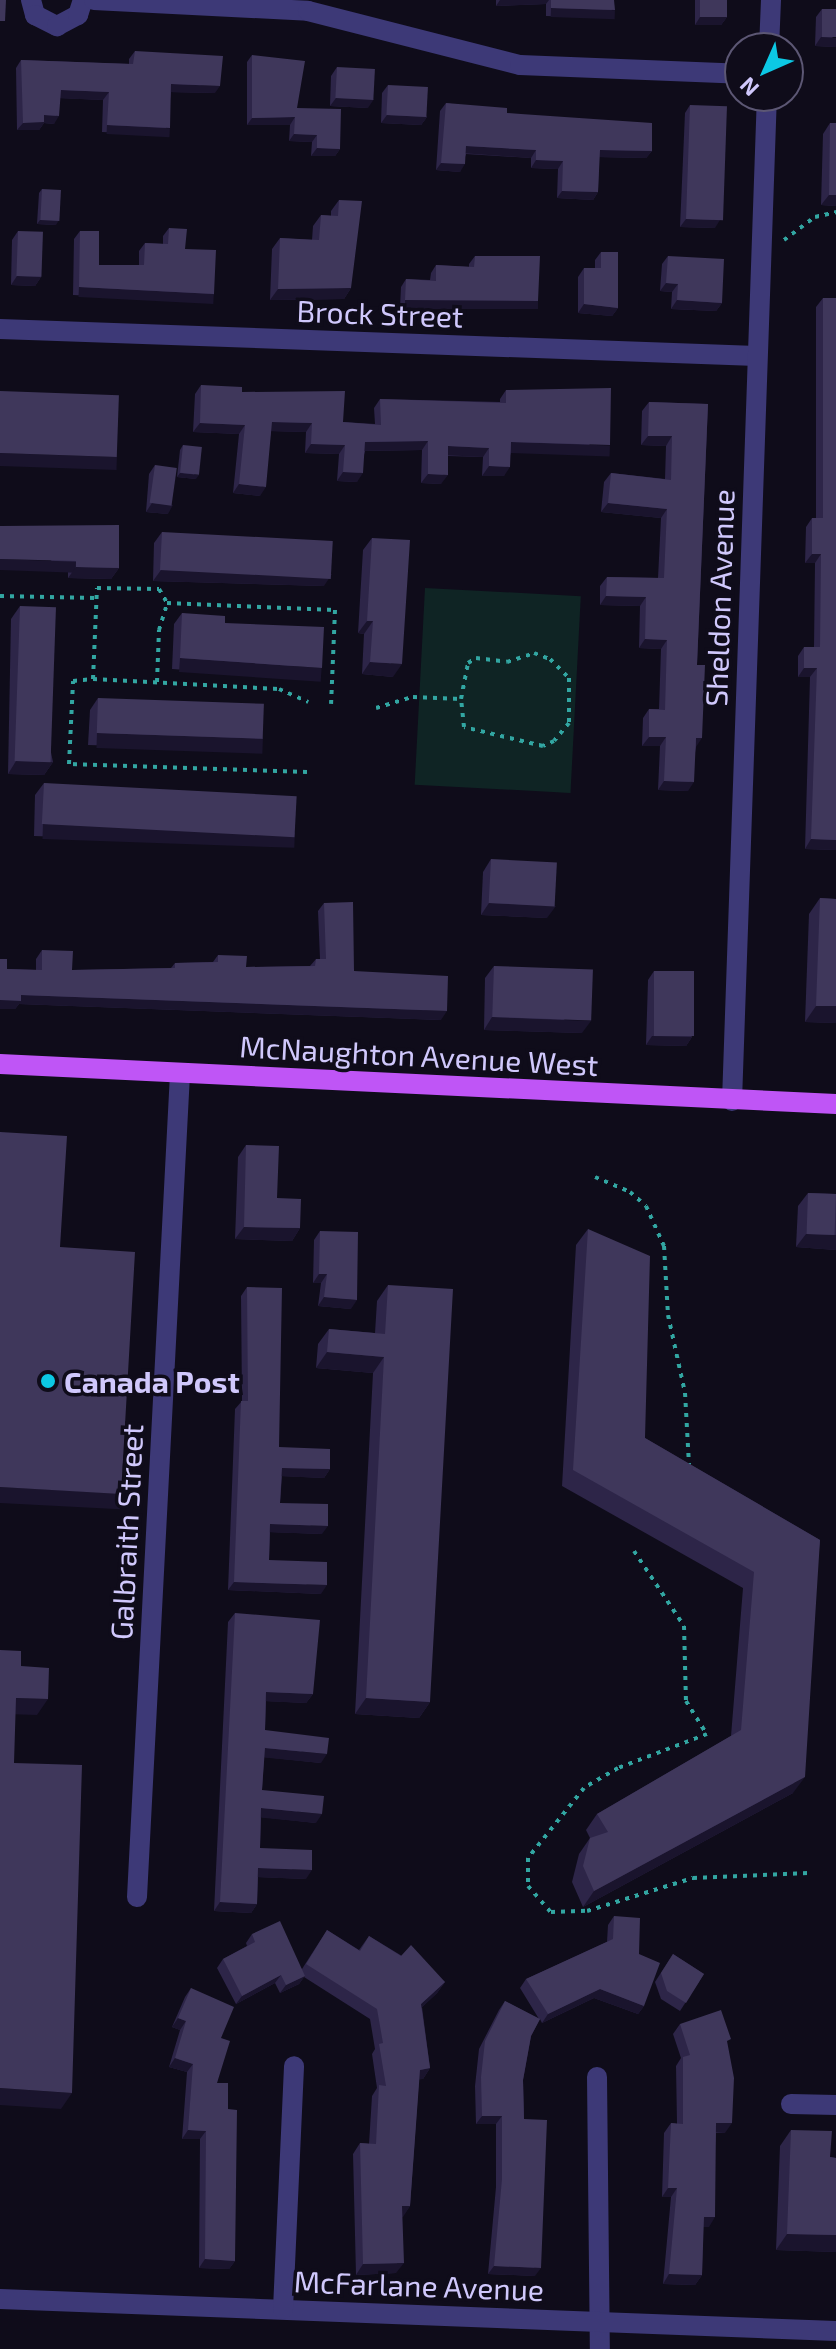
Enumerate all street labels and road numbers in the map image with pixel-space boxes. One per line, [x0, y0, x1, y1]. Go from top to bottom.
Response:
street label: Brock Street [296, 292, 464, 334]
street label: Sheldon Avenue [697, 488, 741, 708]
street label: McNaughton Avenue West [238, 1028, 600, 1082]
street label: Galbraith Street [102, 1423, 150, 1641]
street label: McFarlane Avenue [293, 2263, 545, 2307]

